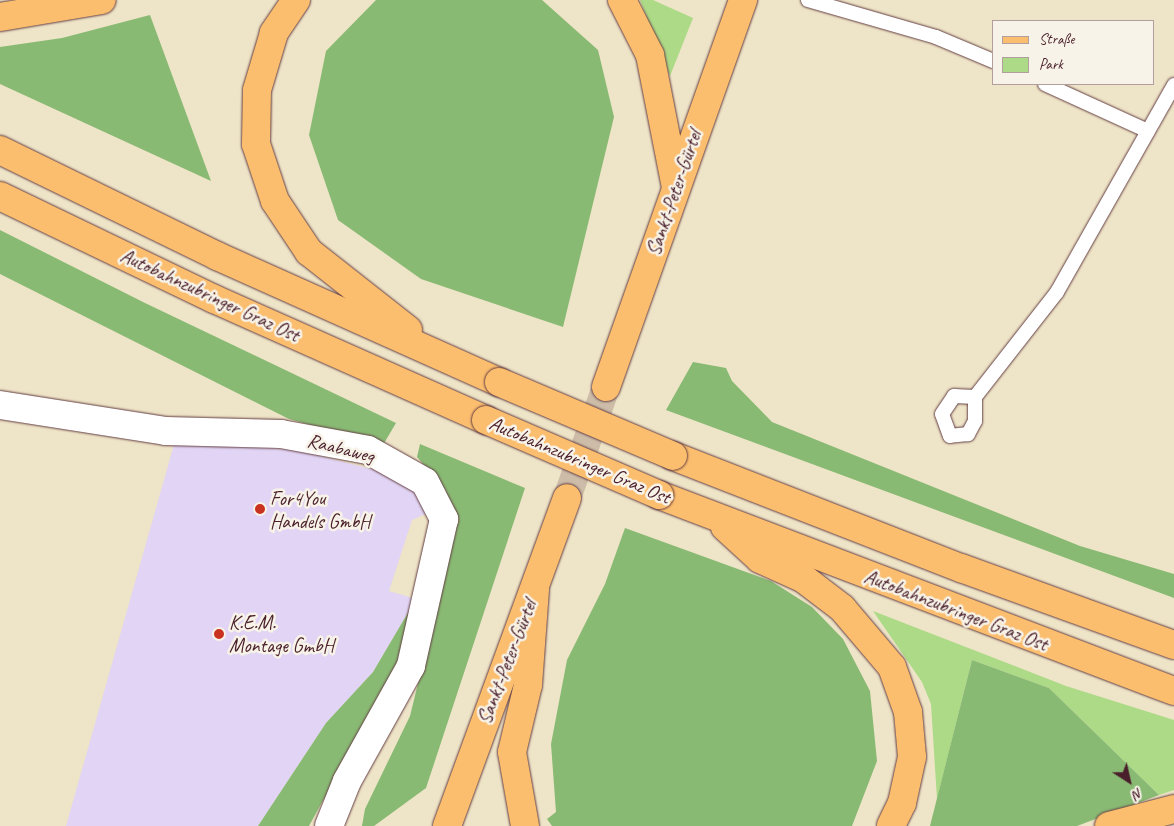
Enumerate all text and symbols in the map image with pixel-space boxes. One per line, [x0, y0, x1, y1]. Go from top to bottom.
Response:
legend [992, 20, 1154, 85]
text: Straße [1039, 30, 1074, 49]
text: Park [1039, 55, 1063, 74]
street label: Sankt-Peter-Gürtel [641, 127, 707, 259]
street label: Autobahnzubringer Graz Ost [117, 243, 303, 347]
street label: Autobahnzubringer Graz Ost [486, 411, 674, 509]
street label: Raabaweg [305, 428, 377, 468]
place label: For4You Handels GmbH [270, 486, 370, 533]
marker: For4You Handels GmbH [254, 503, 266, 515]
street label: Autobahnzubringer Graz Ost [861, 564, 1051, 656]
street label: Sankt-Peter-Gürtel [472, 597, 542, 727]
place label: K.E.M. Montage GmbH [229, 610, 334, 657]
marker: K.E.M. Montage GmbH [213, 628, 225, 640]
north arrow [1104, 756, 1154, 806]
text: N [1129, 784, 1146, 803]

